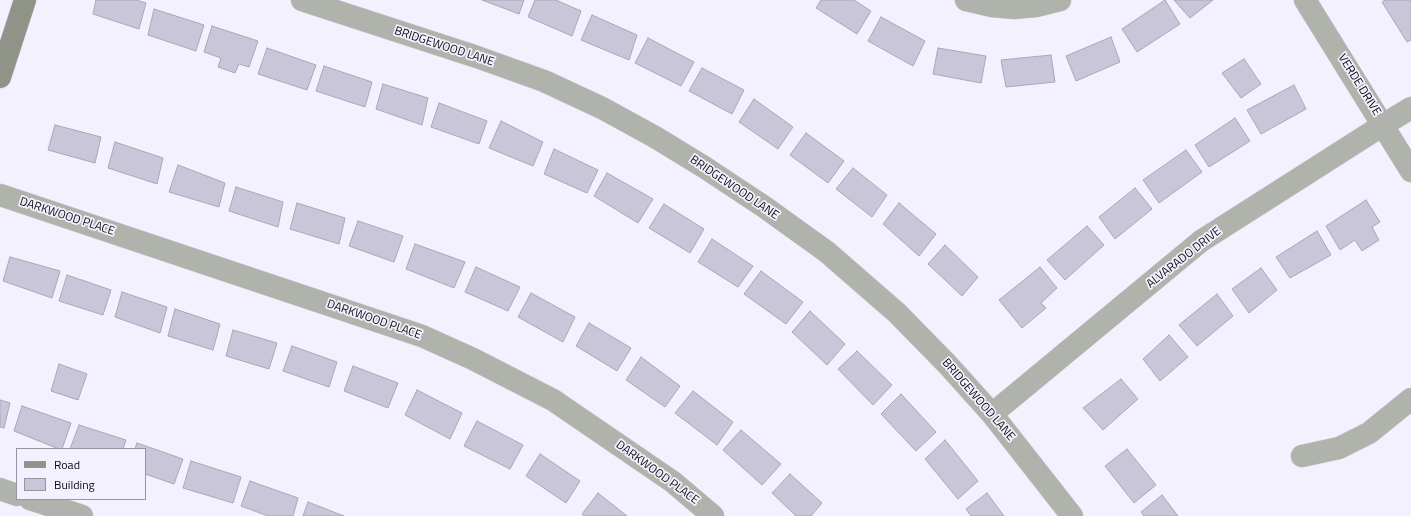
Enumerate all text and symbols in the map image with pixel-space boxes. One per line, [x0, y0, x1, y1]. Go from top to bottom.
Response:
street label: BRIDGEWOOD LANE [392, 24, 496, 70]
street label: VERDE DRIVE [1334, 52, 1384, 118]
street label: BRIDGEWOOD LANE [687, 153, 781, 223]
street label: DARKWOOD PLACE [18, 195, 116, 239]
street label: ALVARADO DRIVE [1144, 224, 1224, 292]
street label: DARKWOOD PLACE [325, 297, 423, 343]
street label: BRIDGEWOOD LANE [938, 356, 1018, 444]
street label: DARKWOOD PLACE [613, 438, 701, 508]
legend [16, 448, 146, 500]
text: Road [54, 455, 80, 474]
text: Building [54, 475, 95, 494]

